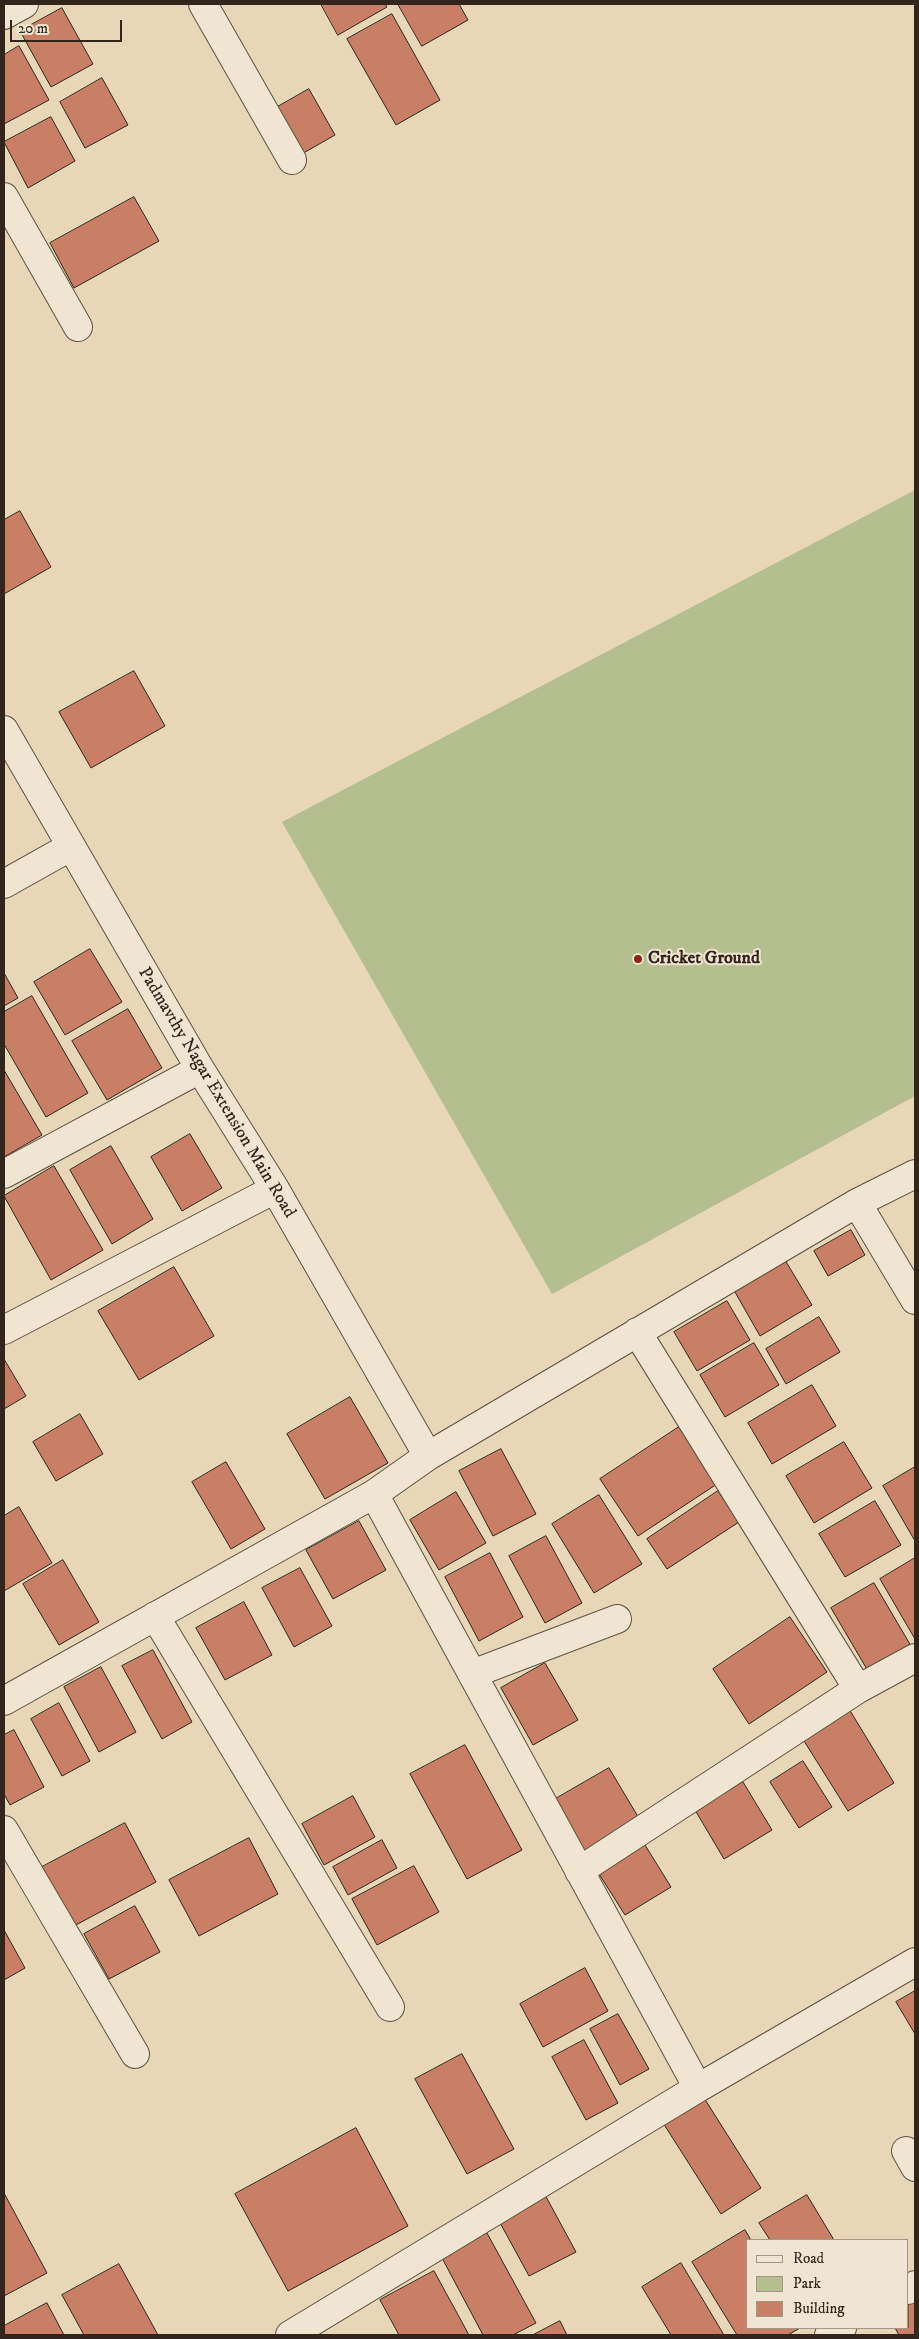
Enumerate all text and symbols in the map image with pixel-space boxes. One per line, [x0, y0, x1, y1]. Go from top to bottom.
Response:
scale bar [12, 10, 125, 42]
text: 20 m [18, 19, 48, 38]
place label: Cricket Ground [648, 948, 760, 970]
marker: Cricket Ground [632, 953, 644, 965]
street label: Padmavthy Nagar Extension Main Road [132, 964, 300, 1222]
legend [746, 2239, 909, 2329]
text: Road [793, 2249, 824, 2268]
text: Park [793, 2274, 821, 2293]
text: Building [793, 2299, 845, 2318]

